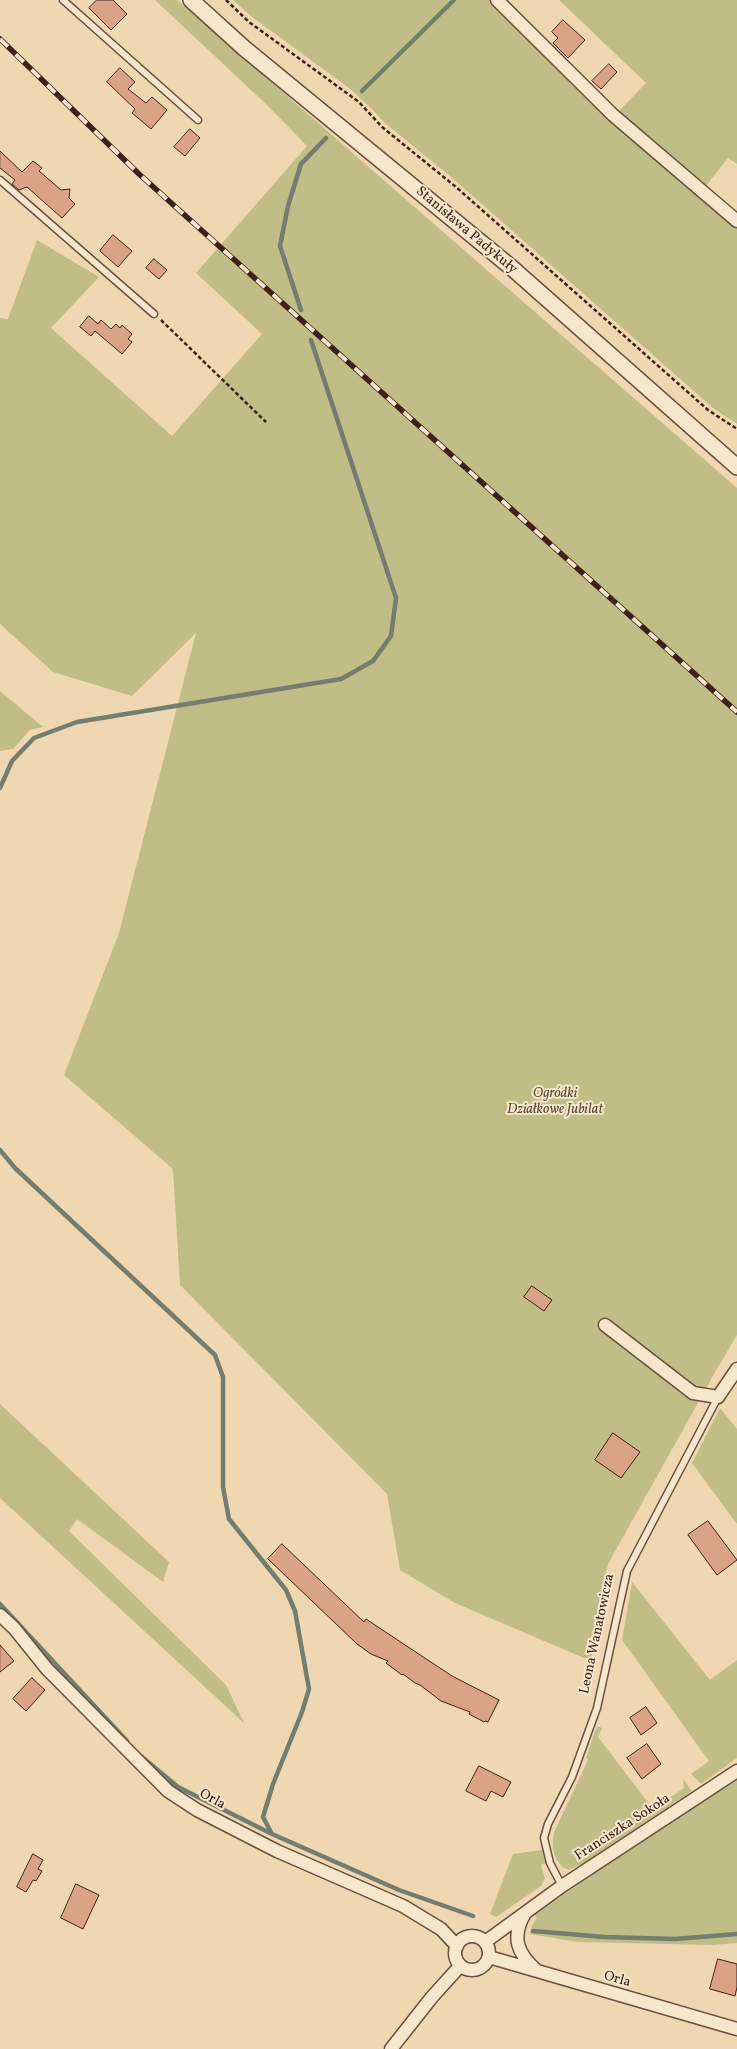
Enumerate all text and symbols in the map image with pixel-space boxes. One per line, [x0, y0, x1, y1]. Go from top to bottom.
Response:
street label: Stanisława Padykuły [412, 184, 520, 278]
park label: Ogródki Działkowe Jubilat [507, 1086, 603, 1118]
street label: Leona Wanatowicza [577, 1572, 619, 1696]
street label: Orla [196, 1786, 228, 1814]
street label: Franciszka Sokoła [572, 1791, 674, 1865]
street label: Orla [602, 1968, 632, 1992]

